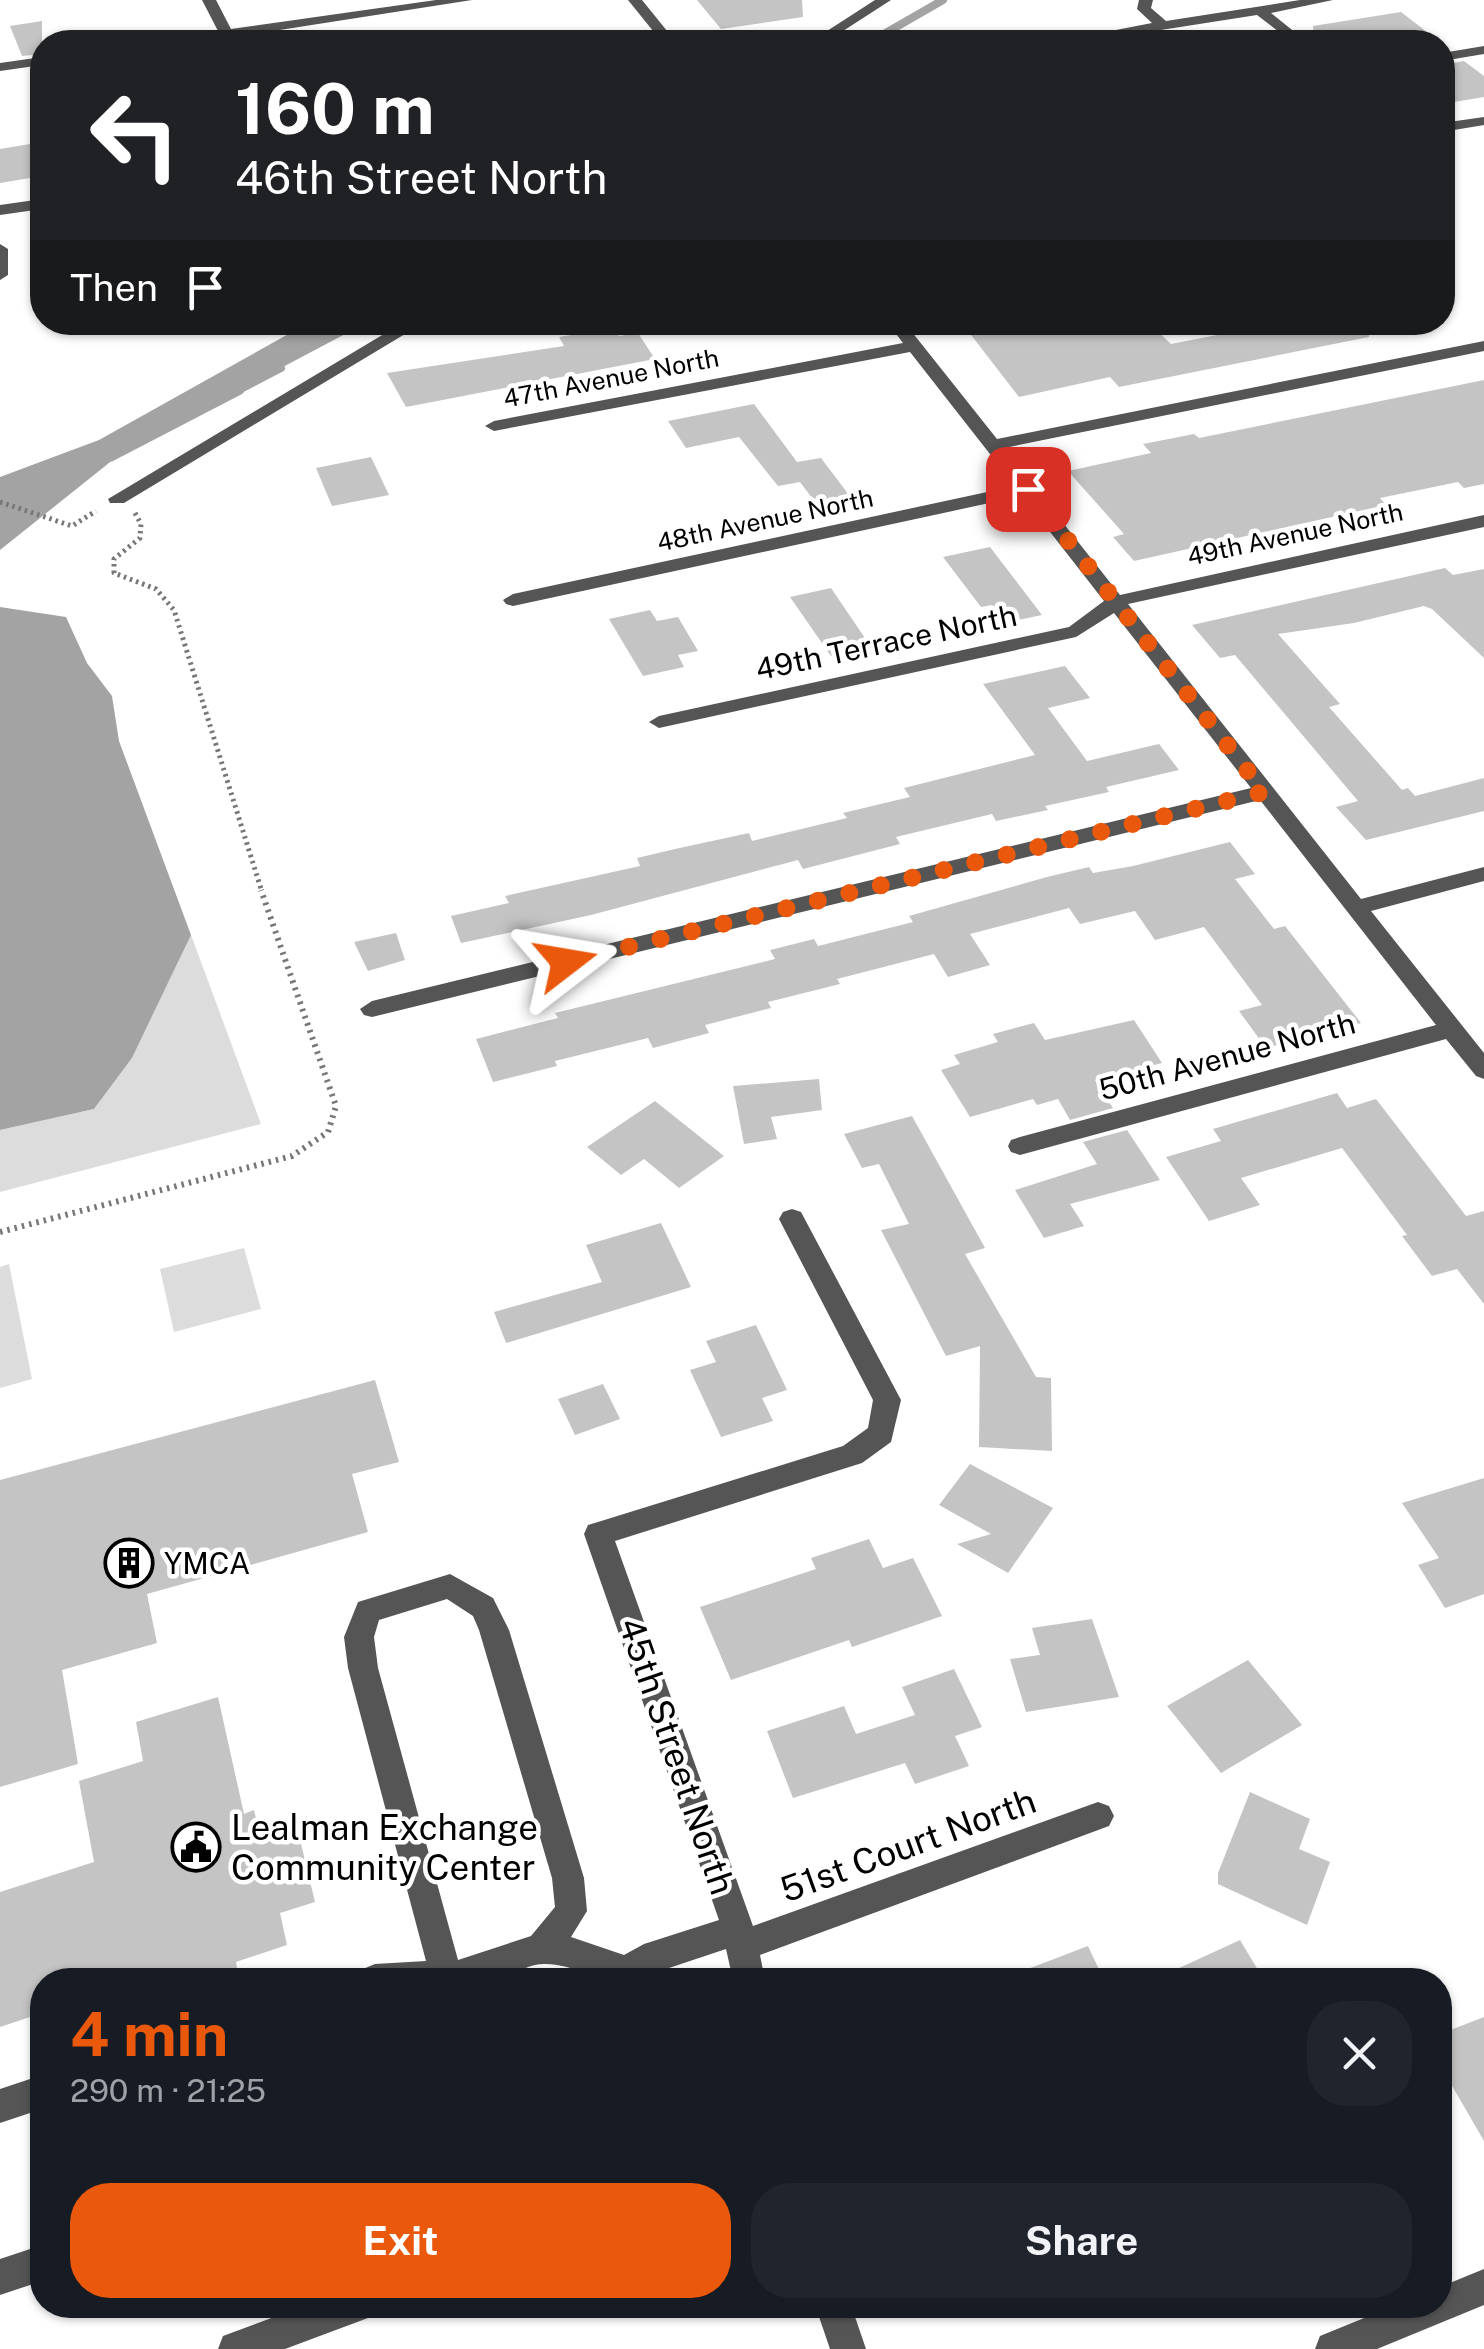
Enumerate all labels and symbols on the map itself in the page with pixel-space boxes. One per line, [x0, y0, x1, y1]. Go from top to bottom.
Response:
street label: 47th Avenue North [501, 342, 721, 414]
pin [986, 447, 1071, 532]
street label: 48th Avenue North [654, 482, 876, 558]
street label: 49th Avenue North [1184, 496, 1406, 572]
street label: 49th Terrace North [752, 597, 1020, 687]
position arrow [514, 910, 618, 1014]
street label: 50th Avenue North [1095, 1004, 1359, 1108]
building icon: YMCA [103, 1537, 155, 1589]
place label: YMCA [164, 1545, 250, 1581]
street label: 45th Street North [610, 1612, 744, 1900]
street label: 51st Court North [775, 1780, 1041, 1910]
place label: Lealman Exchange Community Center [231, 1807, 538, 1888]
public building icon: Lealman Exchange Community Center [170, 1821, 222, 1873]

